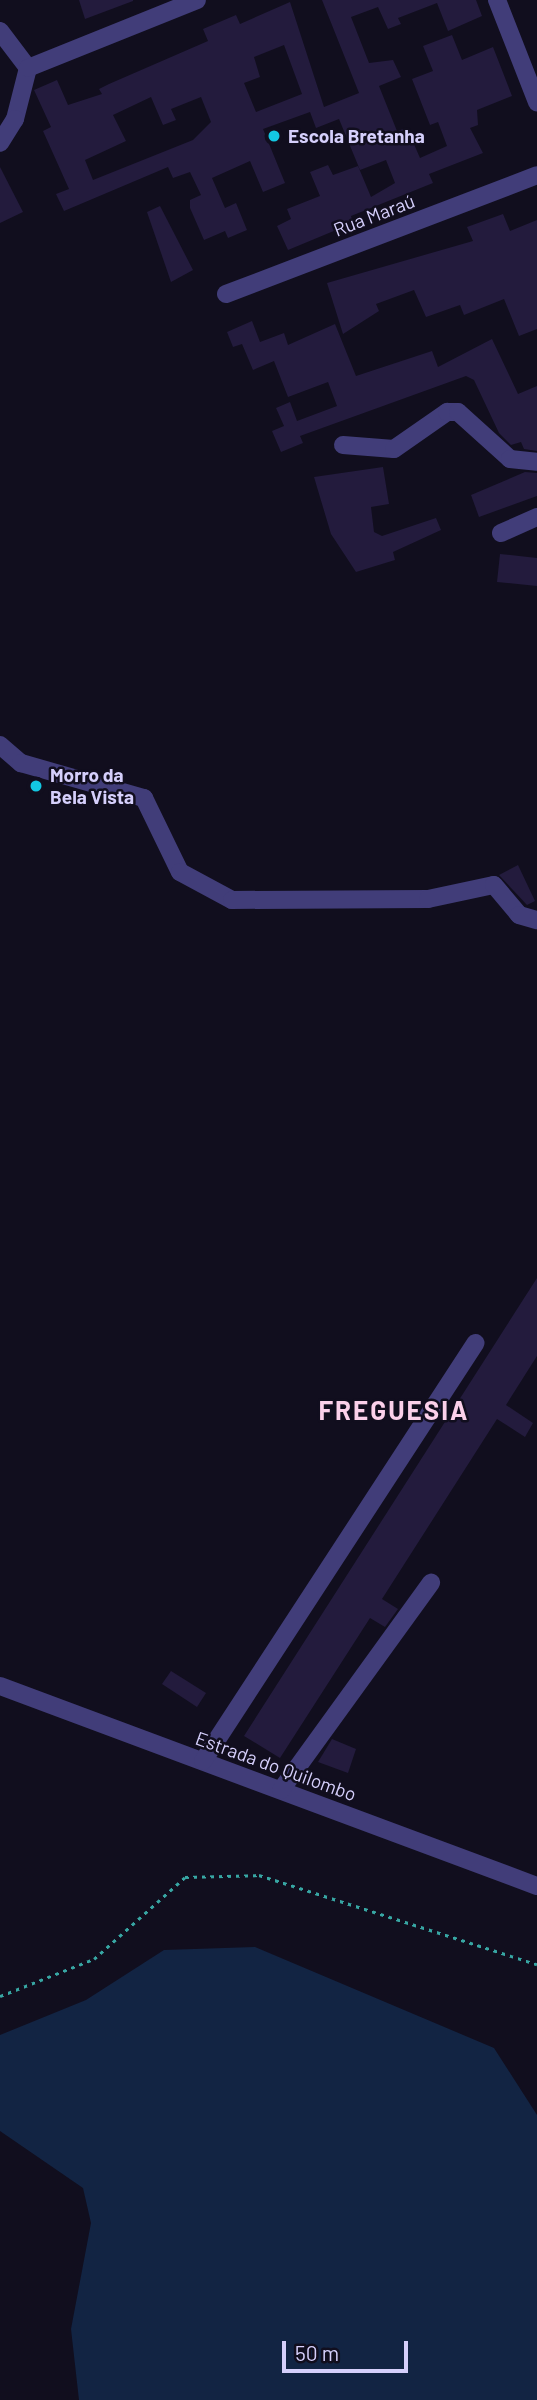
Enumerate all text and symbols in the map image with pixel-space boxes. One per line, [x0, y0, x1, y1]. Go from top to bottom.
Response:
place label: Escola Bretanha [288, 125, 425, 147]
marker: Escola Bretanha [266, 128, 282, 144]
street label: Rua Maraú [330, 189, 418, 241]
place label: Morro da Bela Vista [50, 764, 134, 808]
marker: Morro da Bela Vista [28, 778, 44, 794]
district label: FREGUESIA [320, 1394, 468, 1426]
street label: Estrada do Quilombo [192, 1726, 360, 1806]
scale bar [285, 2326, 411, 2370]
text: 50 m [295, 2340, 339, 2365]

